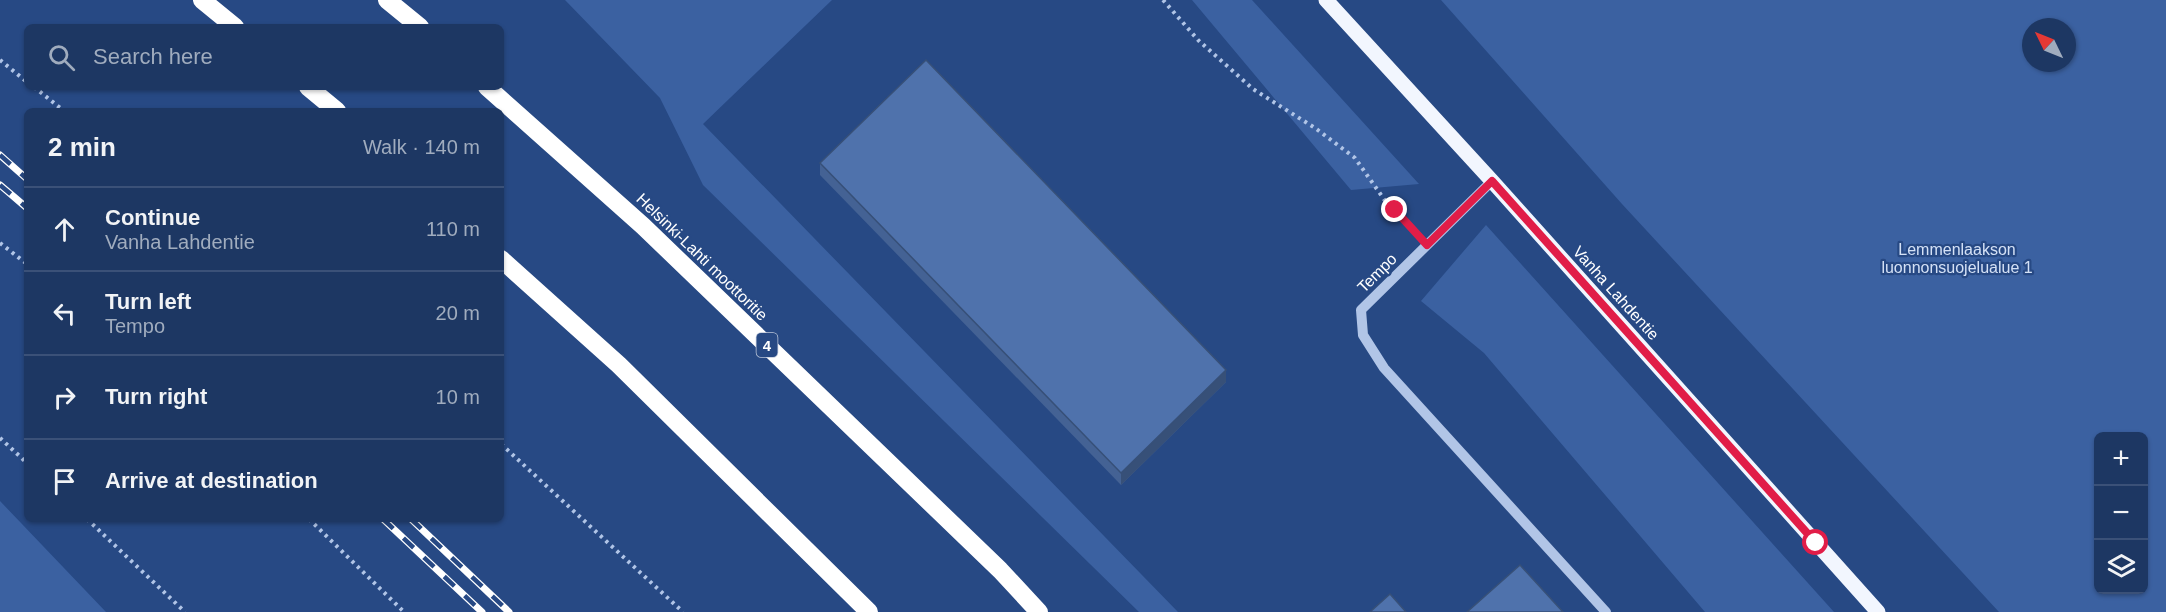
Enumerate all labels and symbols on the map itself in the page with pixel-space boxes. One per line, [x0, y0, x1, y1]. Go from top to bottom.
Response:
north arrow [2022, 18, 2076, 72]
street label: Helsinki-Lahti moottoritie [633, 190, 771, 324]
route end [1381, 196, 1407, 222]
park label: Lemmenlaakson luonnonsuojelualue 1 [1881, 241, 2033, 276]
street label: Vanha Lahdentie [1570, 243, 1662, 343]
street label: Tempo [1354, 250, 1400, 296]
road number: 4 [756, 333, 777, 357]
route start [1802, 529, 1828, 555]

